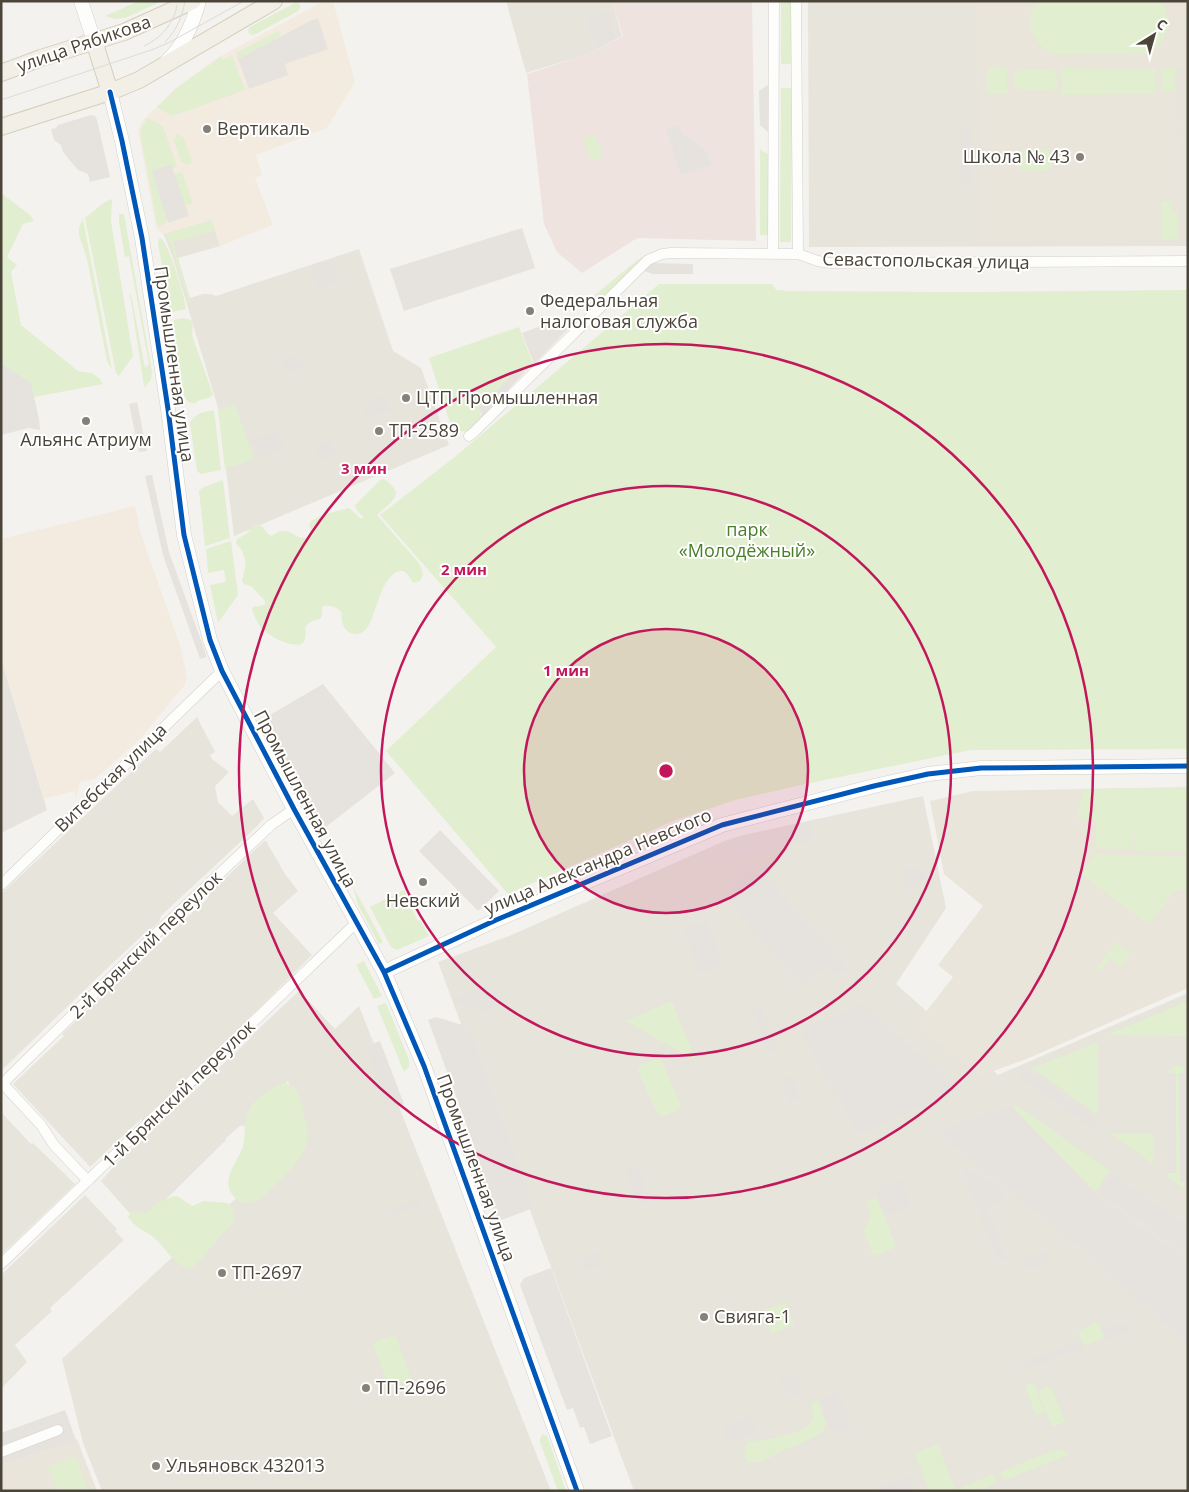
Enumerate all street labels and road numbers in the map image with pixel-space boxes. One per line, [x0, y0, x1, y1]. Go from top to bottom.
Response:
street label: улица Рябикова [14, 9, 154, 77]
street label: Севастопольская улица [822, 246, 1030, 274]
street label: Промышленная улица [149, 264, 201, 463]
street label: Промышленная улица [249, 706, 363, 892]
street label: Витебская улица [49, 718, 171, 837]
street label: улица Александра Невского [480, 802, 715, 920]
street label: 2-й Брянский переулок [64, 865, 227, 1023]
street label: 1-й Брянский переулок [97, 1014, 260, 1172]
street label: Промышленная улица [432, 1071, 522, 1265]

